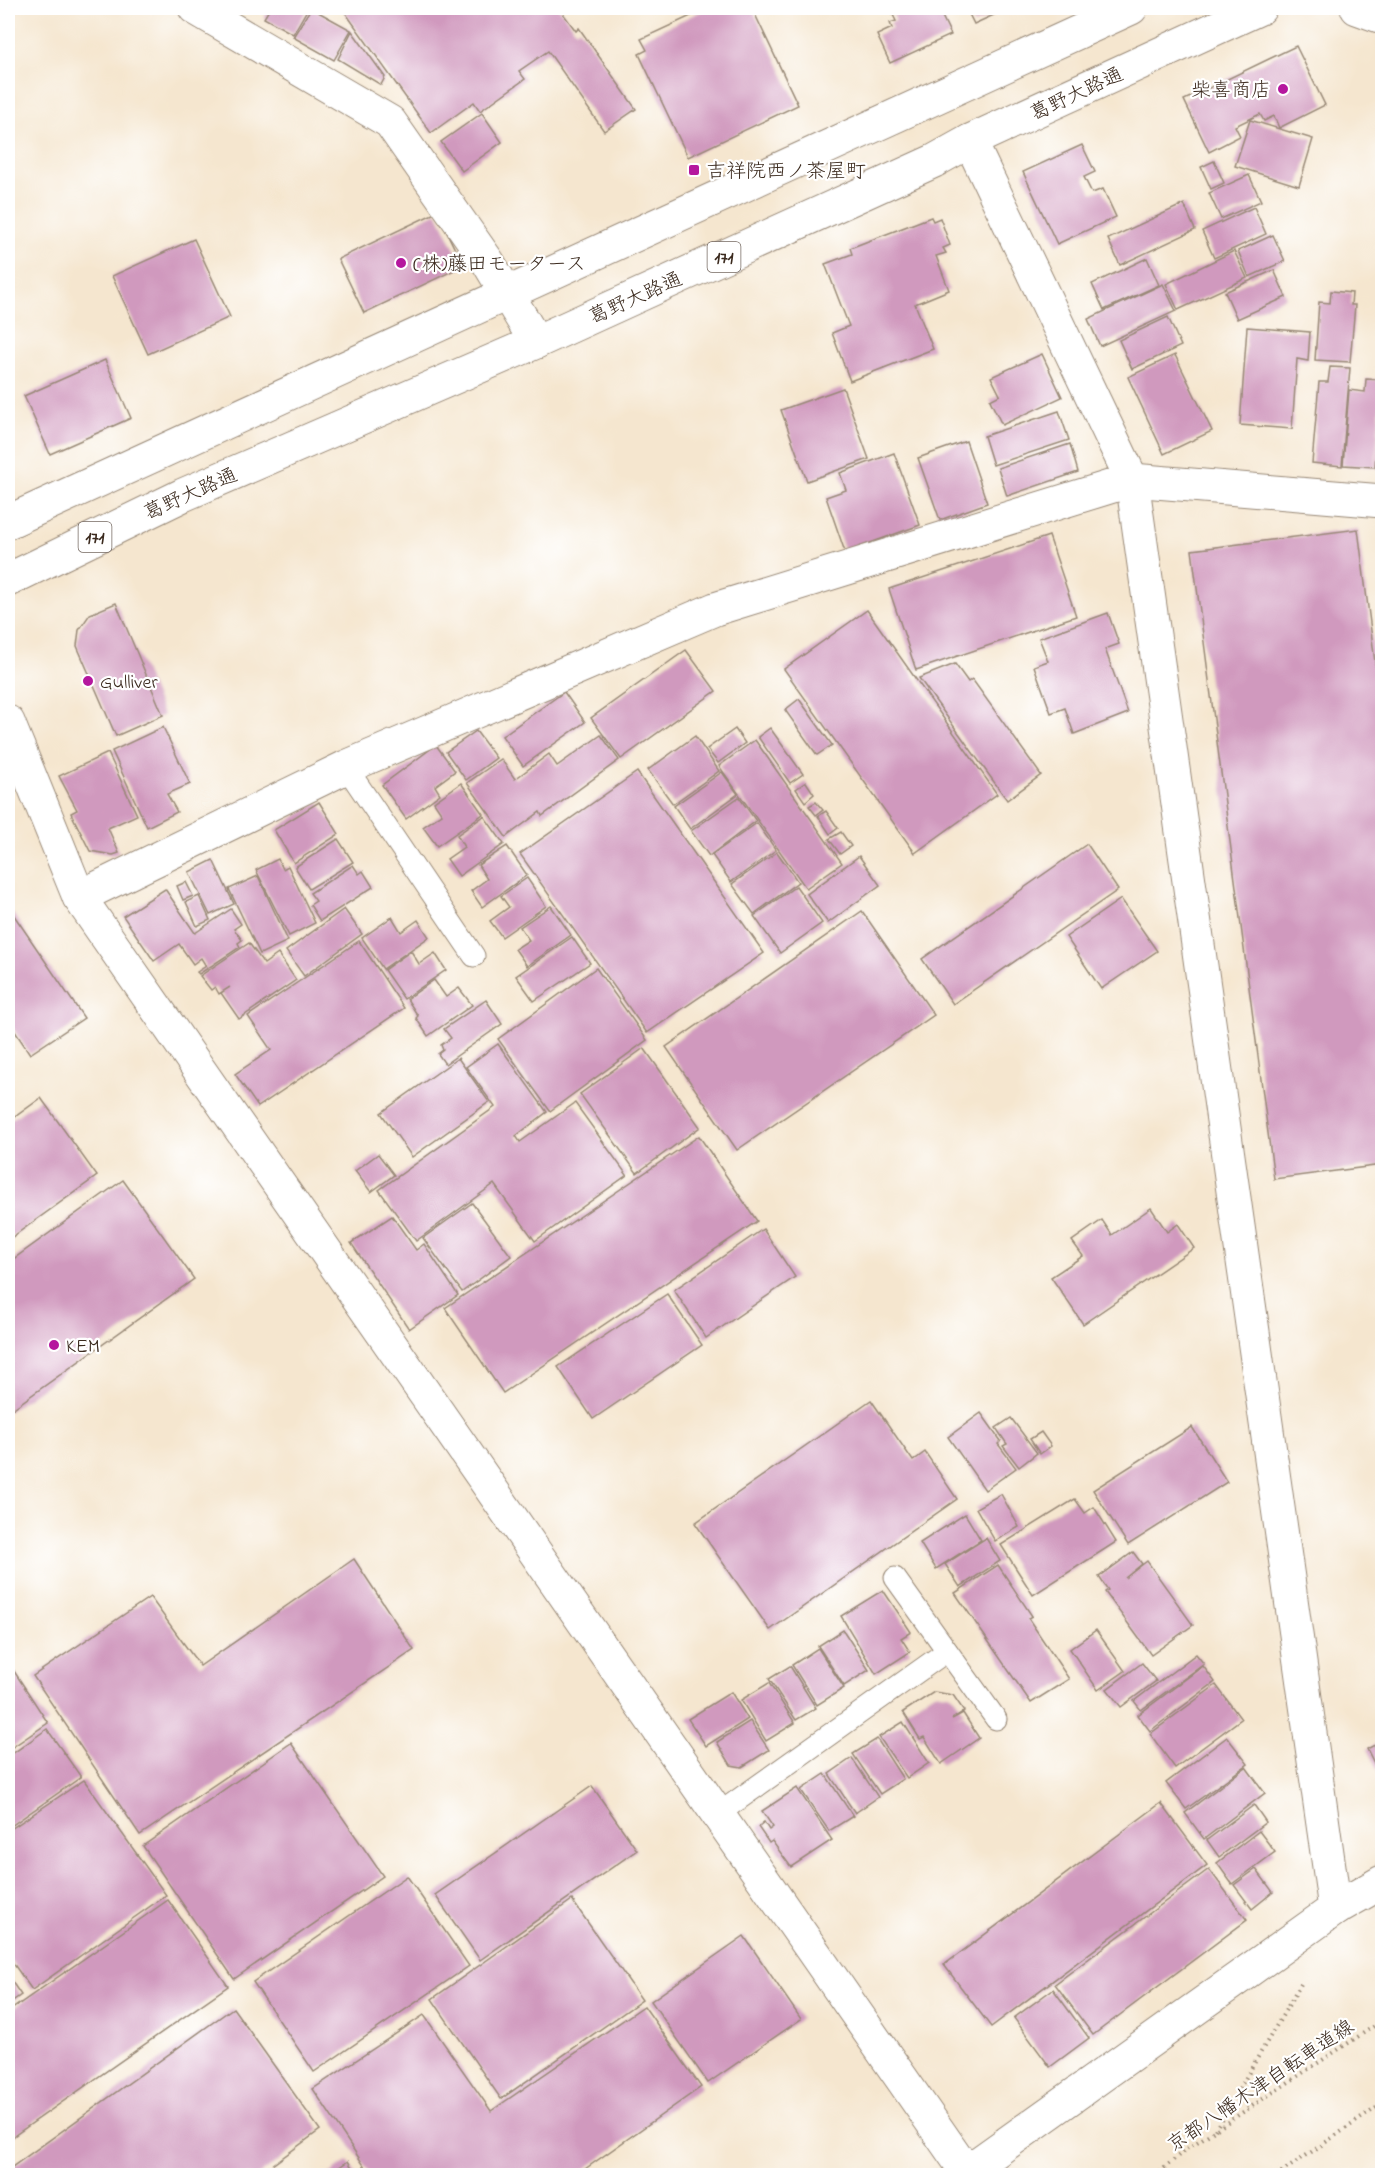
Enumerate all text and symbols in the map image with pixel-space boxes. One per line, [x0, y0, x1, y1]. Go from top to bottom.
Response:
street label: 葛野大路通 [1026, 61, 1128, 130]
place label: 柴喜商店 [1191, 77, 1271, 106]
marker: 柴喜商店 [1276, 82, 1290, 96]
place label: 吉祥院西ノ茶屋町 [706, 158, 866, 187]
marker: 吉祥院西ノ茶屋町 [687, 163, 701, 177]
road number: 171 [708, 242, 740, 272]
place label: (株)藤田モータース [413, 251, 586, 280]
marker: (株)藤田モータース [394, 256, 408, 270]
street label: 葛野大路通 [584, 266, 688, 333]
street label: 葛野大路通 [139, 462, 243, 529]
road number: 171 [78, 522, 112, 552]
place label: Gulliver [100, 669, 159, 698]
marker: Gulliver [81, 674, 95, 688]
place label: KEM [66, 1333, 100, 1362]
marker: KEM [47, 1338, 61, 1352]
street label: 京都八幡木津自転車道線 [1162, 2014, 1361, 2161]

